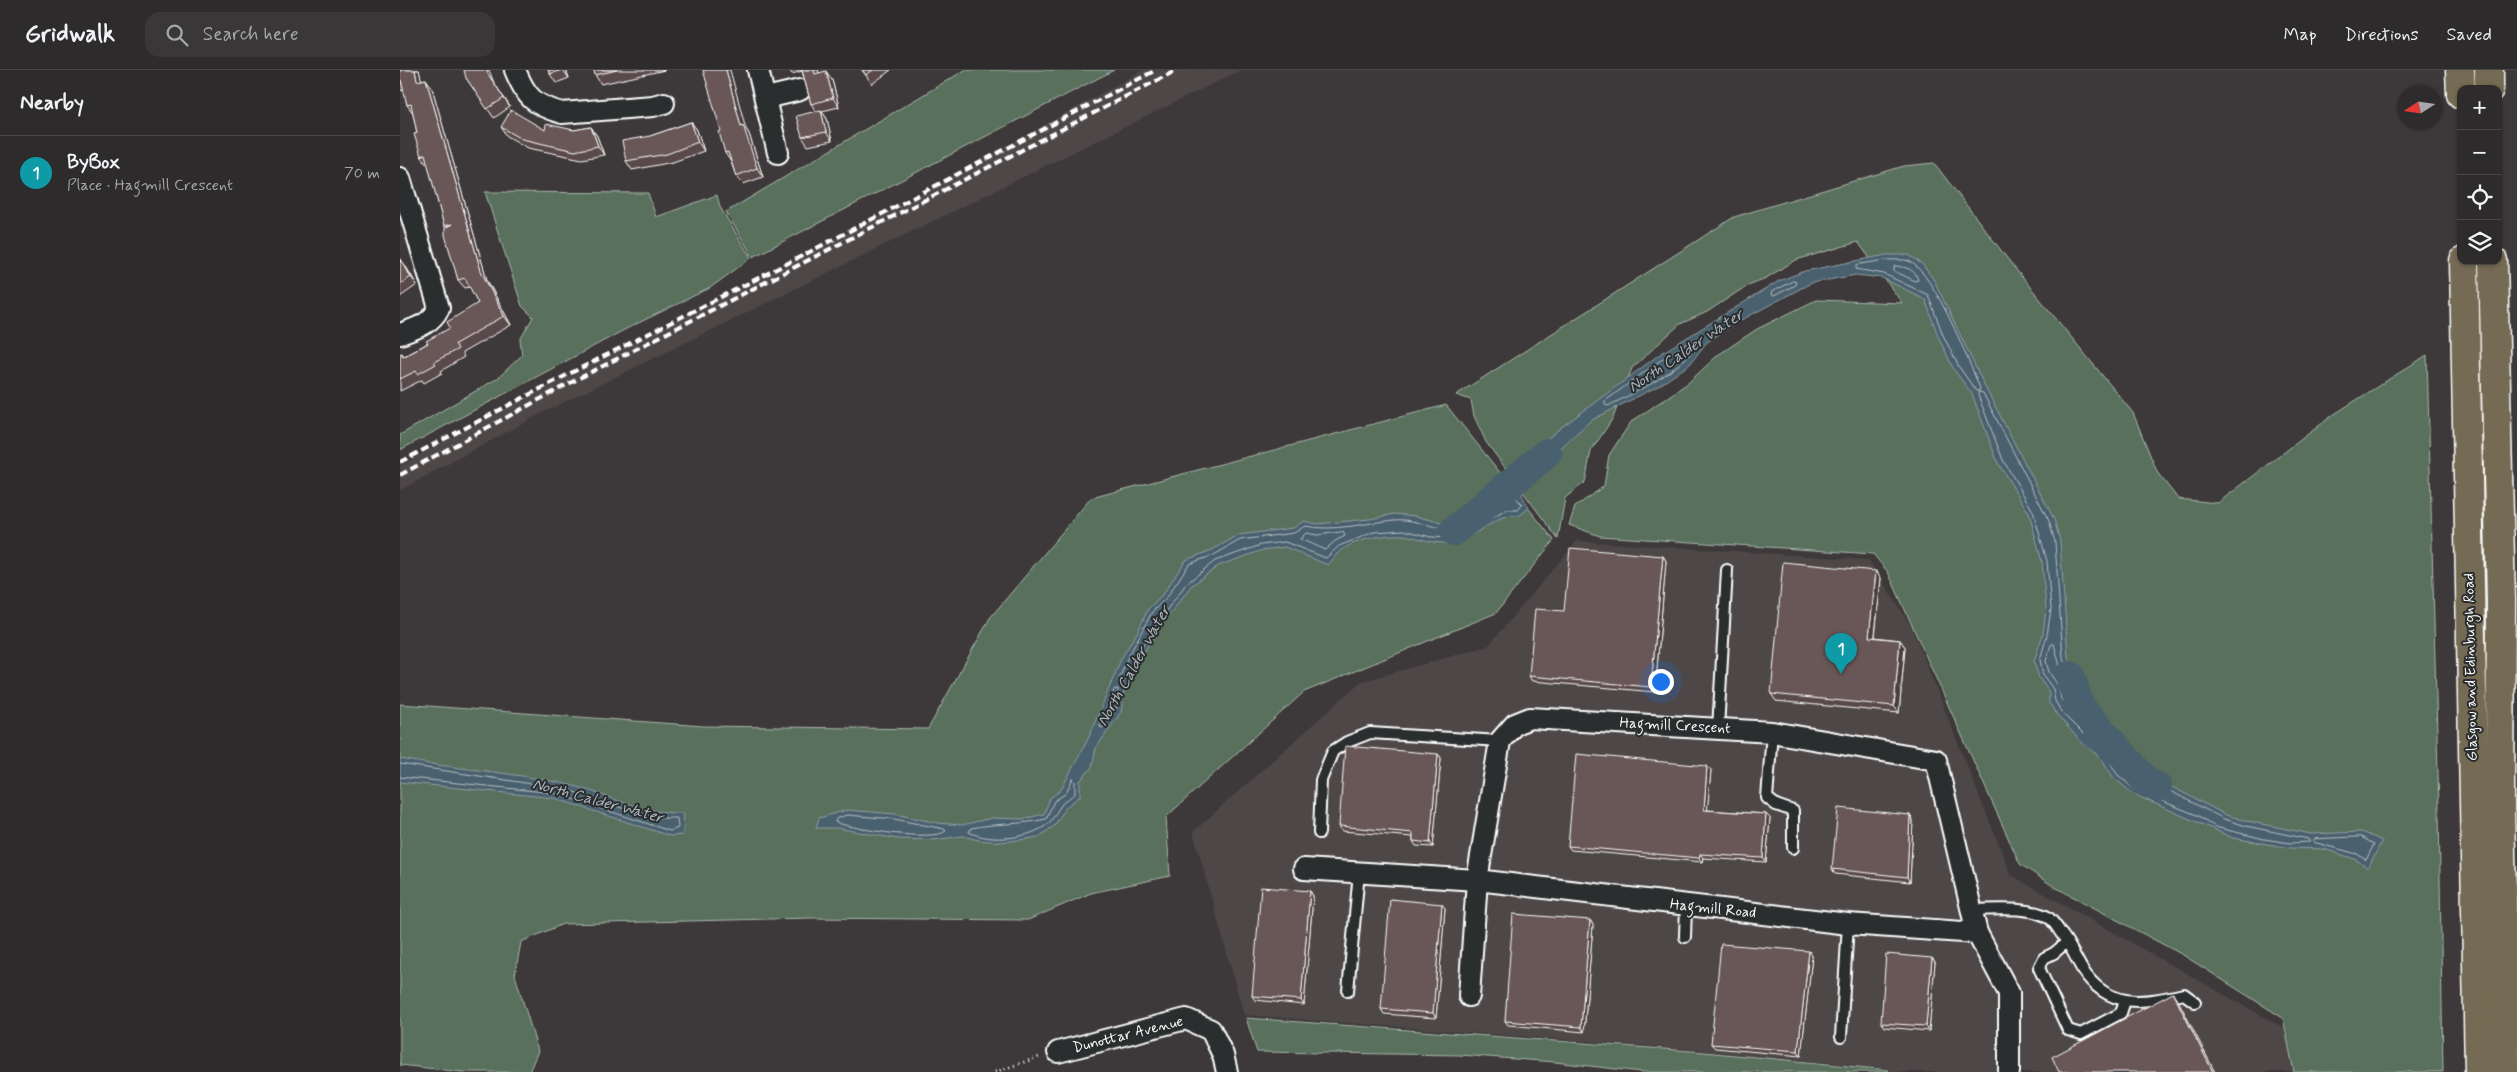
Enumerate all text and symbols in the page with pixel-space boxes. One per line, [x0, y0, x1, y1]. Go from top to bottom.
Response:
search box [145, 12, 495, 57]
text: Gridwalk [25, 19, 115, 50]
icon: search [163, 21, 191, 49]
text: Search here [203, 22, 298, 47]
text: Map [2284, 23, 2317, 47]
text: Directions [2345, 23, 2419, 47]
text: Saved [2447, 23, 2492, 47]
north arrow [2397, 85, 2442, 130]
map controls [2457, 85, 2502, 265]
button: + [2457, 85, 2502, 130]
text: Nearby [20, 89, 84, 117]
button: − [2457, 130, 2502, 175]
text: ByBox [67, 150, 120, 175]
text: 1 [32, 163, 40, 184]
text: 70 m [344, 163, 380, 184]
text: Place · Hagmill Crescent [67, 175, 233, 196]
button: locate [2457, 175, 2502, 220]
button: layers [2457, 220, 2502, 265]
water label: North Calder Water [1624, 303, 1750, 397]
street label: Glasgow and Edinburgh Road [2459, 573, 2484, 761]
water label: North Calder Water [1092, 600, 1177, 730]
pin: 1 [1825, 633, 1857, 674]
your location [1648, 669, 1674, 695]
street label: Hagmill Crescent [1619, 713, 1731, 740]
water label: North Calder Water [530, 773, 668, 829]
street label: Hagmill Road [1669, 895, 1757, 924]
street label: Dunottar Avenue [1071, 1012, 1185, 1058]

